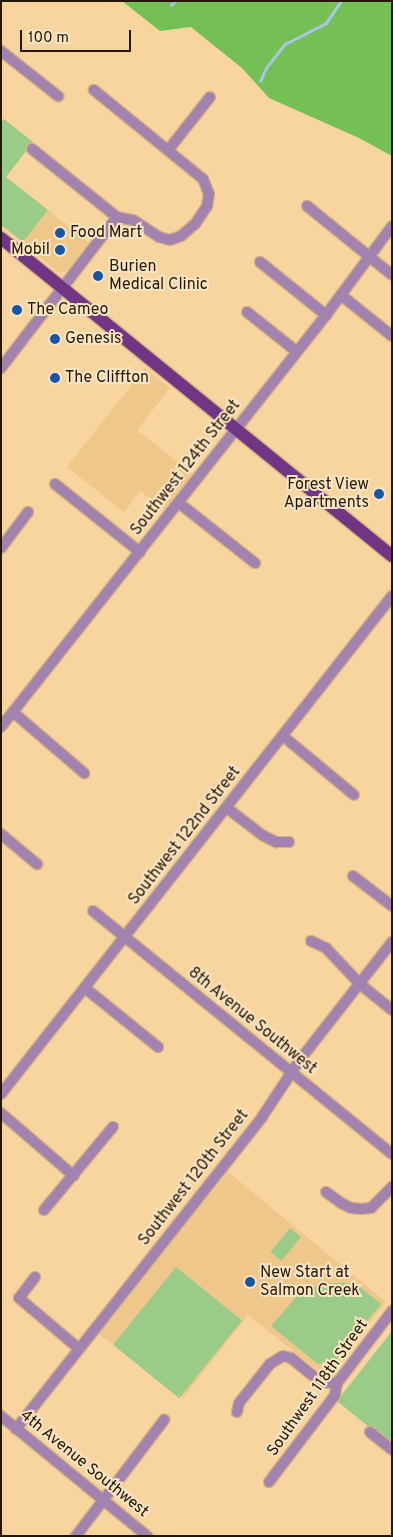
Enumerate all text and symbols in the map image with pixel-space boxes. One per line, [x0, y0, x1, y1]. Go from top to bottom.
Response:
scale bar [22, 20, 134, 52]
text: 100 m [28, 29, 69, 48]
place label: Food Mart [70, 223, 142, 243]
marker: Food Mart [54, 227, 66, 239]
place label: Mobil [11, 240, 50, 260]
marker: Mobil [54, 244, 66, 256]
place label: Burien Medical Clinic [109, 257, 208, 295]
marker: Burien Medical Clinic [91, 269, 105, 283]
place label: The Cameo [27, 300, 109, 320]
marker: The Cameo [11, 304, 23, 316]
place label: Genesis [65, 329, 122, 349]
marker: Genesis [49, 333, 61, 345]
place label: The Cliffton [65, 368, 149, 388]
marker: The Cliffton [49, 372, 61, 384]
street label: Southwest 124th Street [127, 396, 245, 540]
place label: Forest View Apartments [284, 475, 369, 513]
marker: Forest View Apartments [373, 488, 385, 500]
street label: Southwest 122nd Street [125, 763, 245, 909]
street label: 8th Avenue Southwest [184, 963, 320, 1079]
street label: Southwest 120th Street [135, 1106, 253, 1250]
place label: New Start at Salmon Creek [260, 1263, 360, 1301]
marker: New Start at Salmon Creek [244, 1276, 256, 1288]
street label: Southwest 118th Street [263, 1316, 373, 1460]
street label: 4th Avenue Southwest [16, 1406, 152, 1522]

